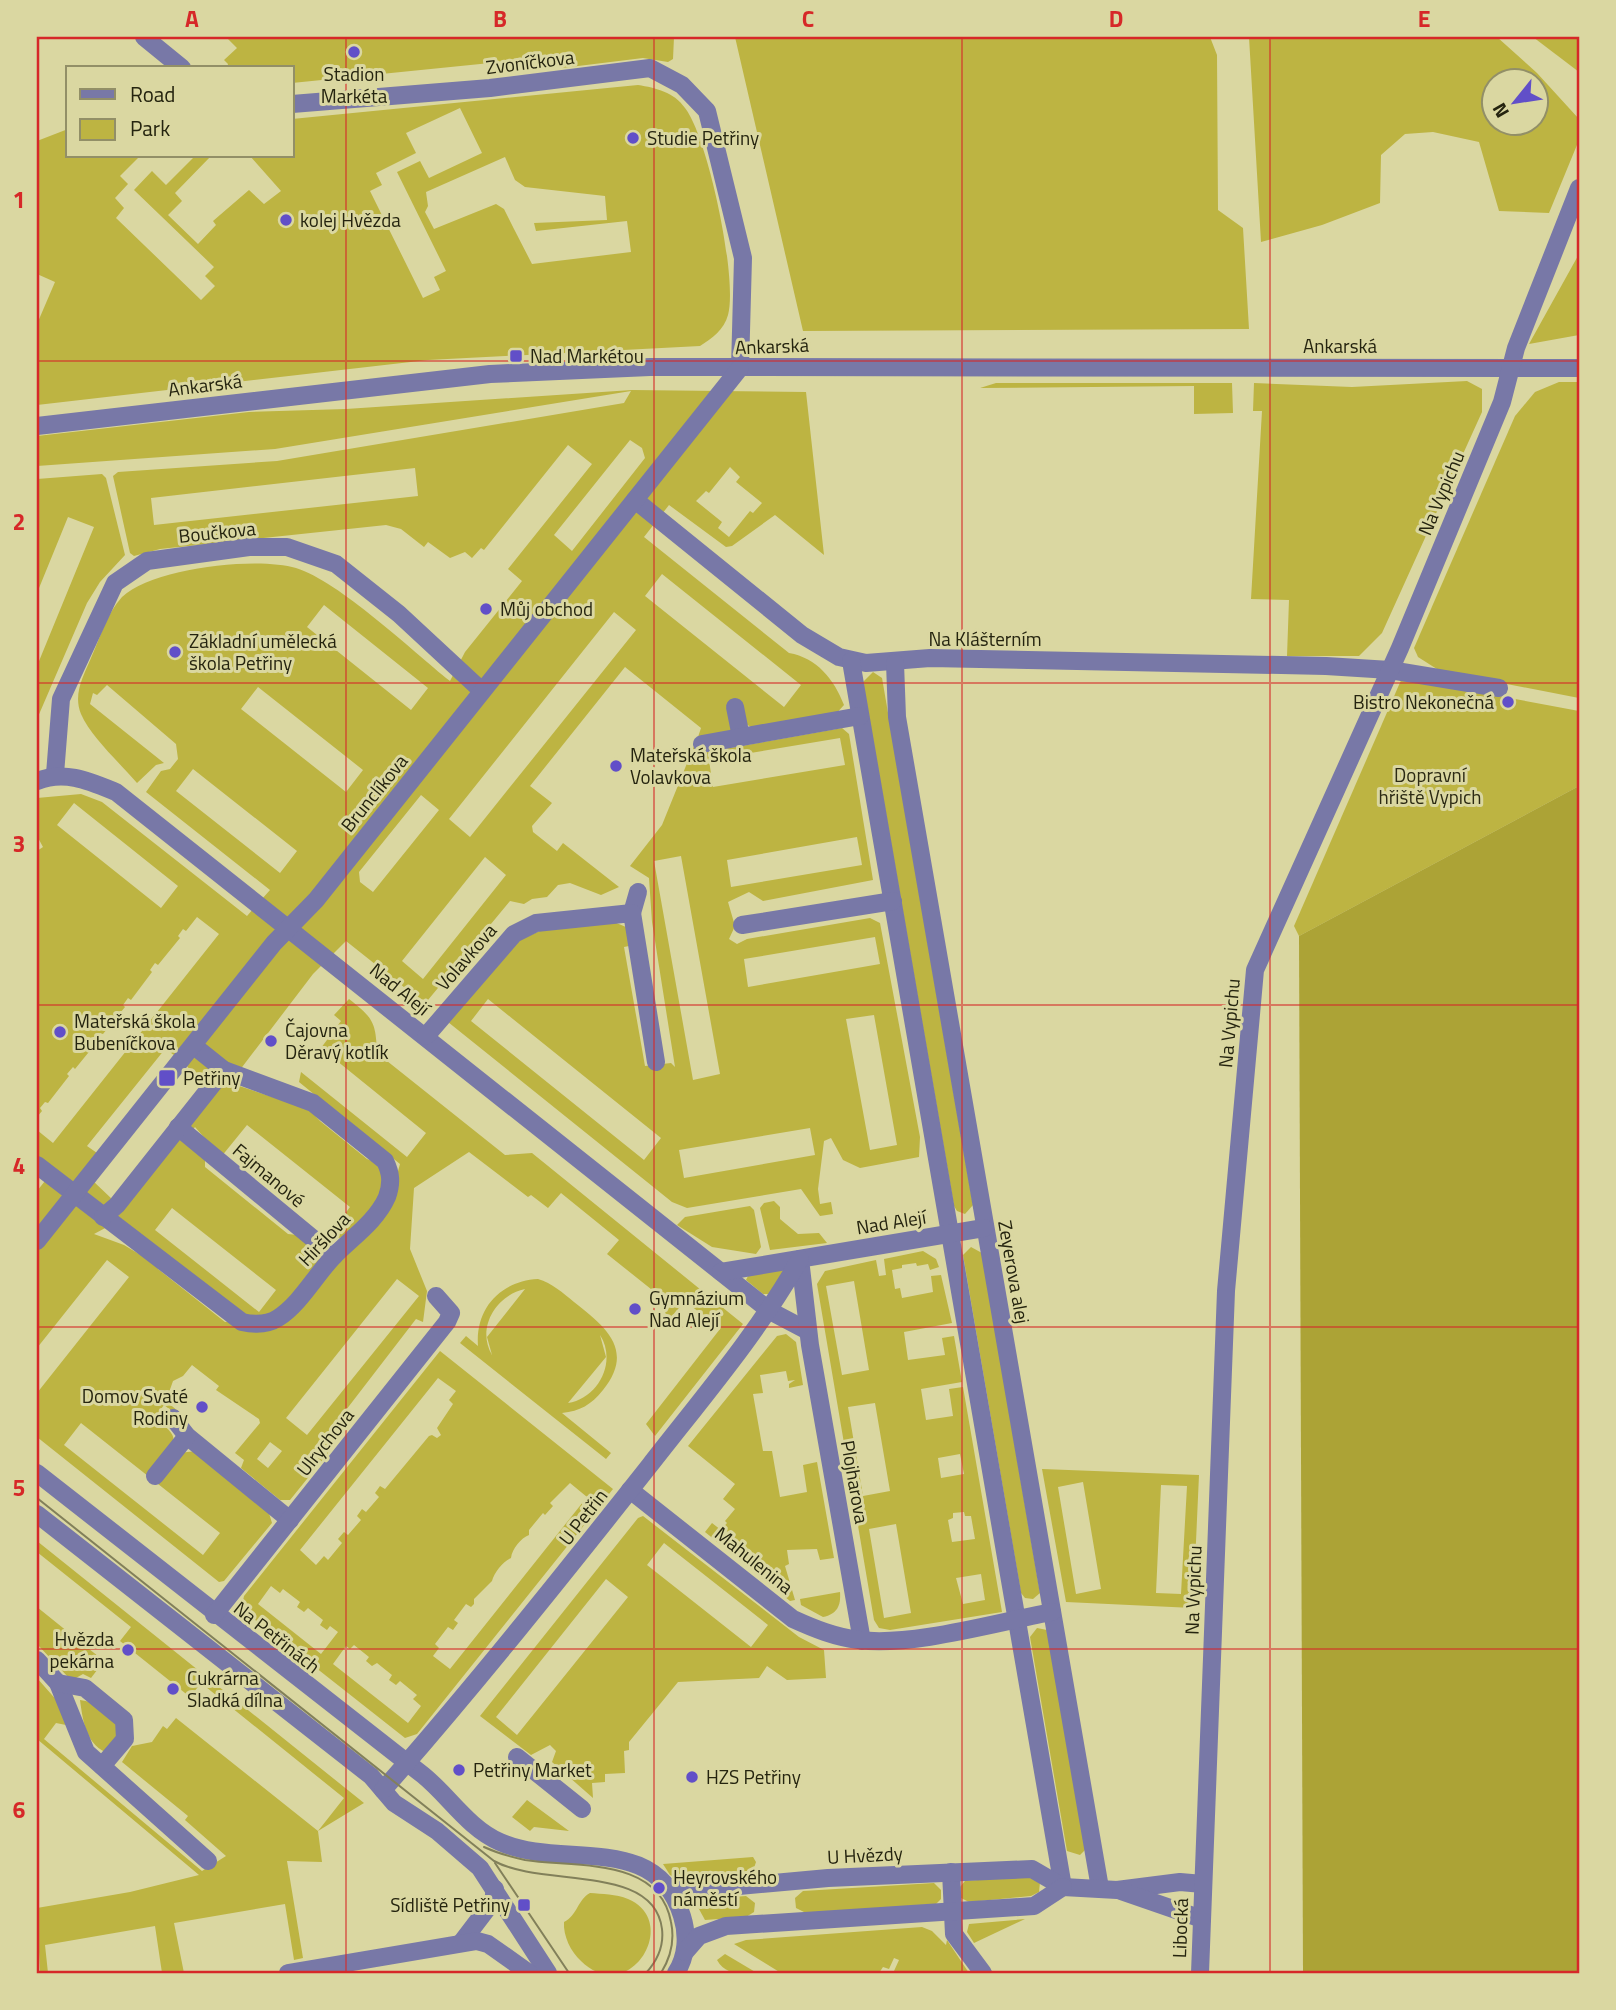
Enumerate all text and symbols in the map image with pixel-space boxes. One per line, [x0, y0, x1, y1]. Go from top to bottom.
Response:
text: A [185, 1, 199, 36]
text: B [493, 1, 507, 36]
text: C [802, 1, 814, 36]
text: D [1109, 1, 1123, 36]
text: E [1418, 1, 1430, 36]
street label: Zvoníčkova [484, 42, 576, 81]
marker: Stadion Markéta [346, 44, 362, 60]
place label: Stadion Markéta [321, 59, 388, 110]
legend [66, 66, 294, 158]
north arrow [1480, 66, 1550, 136]
text: Road [130, 78, 175, 110]
text: N [1484, 98, 1516, 124]
text: Park [130, 112, 170, 144]
place label: Studie Petřiny [647, 123, 759, 152]
marker: Studie Petřiny [625, 130, 641, 146]
text: 1 [13, 182, 25, 217]
place label: kolej Hvězda [300, 205, 401, 234]
marker: kolej Hvězda [278, 212, 294, 228]
street label: Ankarská [734, 330, 810, 361]
street label: Ankarská [1303, 331, 1378, 360]
place label: Nad Markétou [530, 341, 644, 370]
marker: Nad Markétou [508, 348, 524, 364]
street label: Ankarská [166, 366, 244, 403]
street label: Na Vypichu [1410, 446, 1471, 540]
text: 2 [13, 504, 25, 539]
street label: Boučkova [177, 513, 257, 550]
place label: Můj obchod [500, 594, 593, 623]
marker: Můj obchod [478, 601, 494, 617]
street label: Na Klášterním [928, 624, 1042, 653]
place label: Základní umělecká škola Petřiny [189, 626, 337, 677]
marker: Základní umělecká škola Petřiny [167, 644, 183, 660]
place label: Bistro Nekonečná [1353, 687, 1494, 716]
marker: Bistro Nekonečná [1500, 694, 1516, 710]
place label: Mateřská škola Volavkova [630, 740, 752, 791]
street label: Brunclíkova [333, 747, 414, 838]
marker: Mateřská škola Volavkova [608, 758, 624, 774]
park label: Dopravní hřiště Vypich [1379, 760, 1481, 811]
text: 3 [13, 826, 25, 861]
street label: Volavkova [428, 916, 503, 997]
street label: Nad Alejí [364, 955, 438, 1023]
street label: Na Vypichu [1210, 977, 1247, 1069]
place label: Mateřská škola Bubeníčkova [74, 1006, 196, 1057]
place label: Čajovna Děravý kotlík [285, 1015, 389, 1066]
marker: Mateřská škola Bubeníčkova [52, 1024, 68, 1040]
marker: Čajovna Děravý kotlík [263, 1033, 279, 1049]
place label: Petřiny [183, 1063, 240, 1092]
marker: Petřiny [157, 1068, 177, 1088]
street label: Fajmanové [227, 1136, 312, 1214]
text: 4 [13, 1148, 25, 1183]
street label: Nad Alejí [854, 1201, 930, 1241]
street label: Hiršlova [291, 1205, 357, 1272]
street label: Zeyerova alej [991, 1218, 1038, 1326]
place label: Gymnázium Nad Alejí [649, 1283, 744, 1334]
marker: Gymnázium Nad Alejí [627, 1301, 643, 1317]
place label: Domov Svaté Rodiny [82, 1381, 188, 1432]
marker: Domov Svaté Rodiny [194, 1399, 210, 1415]
street label: Ulrychova [289, 1401, 361, 1482]
street label: Plojharova [834, 1438, 877, 1526]
text: 5 [13, 1470, 25, 1505]
street label: U Petřin [551, 1482, 614, 1551]
street label: Mahulenina [709, 1519, 800, 1601]
street label: Na Vypichu [1176, 1545, 1209, 1635]
street label: Na Petřinách [228, 1594, 327, 1680]
place label: Hvězda pekárna [50, 1624, 114, 1675]
marker: Hvězda pekárna [120, 1642, 136, 1658]
place label: Cukrárna Sladká dílna [187, 1663, 283, 1714]
marker: Cukrárna Sladká dílna [165, 1681, 181, 1697]
place label: Petřiny Market [473, 1755, 592, 1784]
marker: Petřiny Market [451, 1762, 467, 1778]
place label: HZS Petřiny [706, 1762, 801, 1791]
marker: HZS Petřiny [684, 1769, 700, 1785]
text: 6 [13, 1792, 26, 1827]
street label: U Hvězdy [826, 1838, 903, 1871]
place label: Heyrovského náměstí [673, 1862, 777, 1913]
marker: Heyrovského náměstí [651, 1880, 667, 1896]
place label: Sídliště Petřiny [390, 1890, 510, 1919]
marker: Sídliště Petřiny [516, 1897, 532, 1913]
street label: Libocká [1164, 1897, 1195, 1959]

